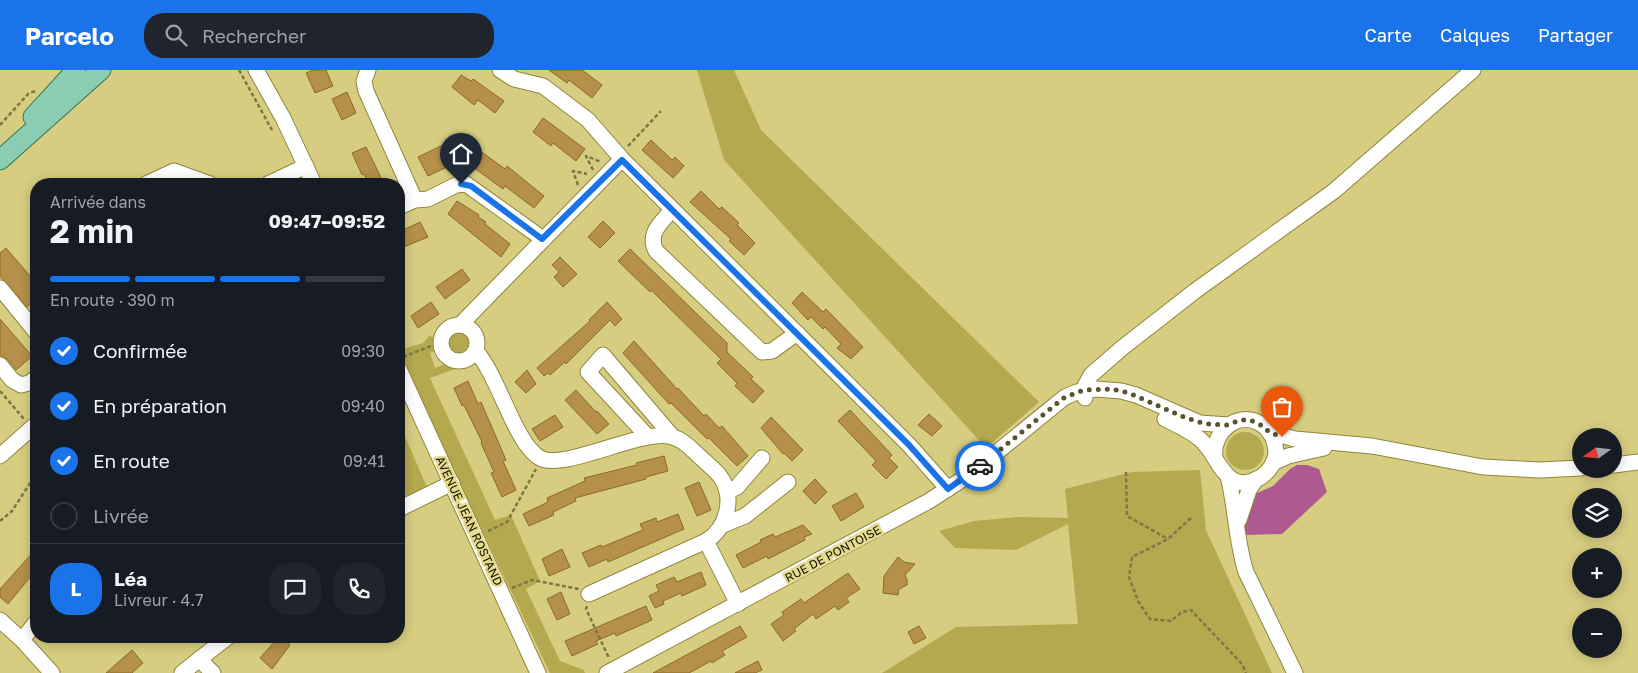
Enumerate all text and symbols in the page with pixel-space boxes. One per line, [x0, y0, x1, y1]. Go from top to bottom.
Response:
search box [144, 13, 494, 58]
text: Parcelo [25, 21, 114, 50]
icon: search [162, 21, 190, 49]
text: Rechercher [202, 24, 306, 47]
text: Carte [1365, 24, 1412, 46]
text: Calques [1440, 24, 1510, 46]
text: Partager [1538, 24, 1613, 46]
pin [440, 133, 482, 184]
icon: home [447, 140, 475, 168]
text: Arrivée dans [50, 192, 146, 212]
text: 09:47–09:52 [269, 209, 385, 232]
text: 2 min [50, 212, 134, 250]
text: En route · 390 m [50, 290, 175, 310]
icon: check [50, 337, 78, 365]
text: Confirmée [93, 339, 187, 362]
text: 09:30 [341, 341, 385, 361]
pin [1261, 386, 1303, 437]
icon: check [50, 392, 78, 420]
icon: bag [1268, 393, 1296, 421]
text: En préparation [93, 394, 227, 417]
text: 09:40 [341, 396, 385, 416]
north arrow [1572, 428, 1622, 478]
map controls [1572, 428, 1622, 658]
courier [955, 441, 1005, 491]
icon: check [50, 447, 78, 475]
text: En route [93, 449, 170, 472]
text: 09:41 [343, 451, 385, 471]
icon: car [966, 452, 994, 480]
street label: AVENUE JEAN ROSTAND [433, 454, 506, 588]
button: layers [1572, 488, 1622, 538]
text: Livrée [93, 504, 149, 527]
street label: RUE DE PONTOISE [782, 522, 883, 585]
button: + [1572, 548, 1622, 598]
button: chat [269, 563, 321, 615]
button: phone [333, 563, 385, 615]
text: Léa [114, 567, 147, 590]
text: L [71, 577, 81, 600]
text: Livreur · 4.7 [114, 590, 204, 610]
button: − [1572, 608, 1622, 658]

